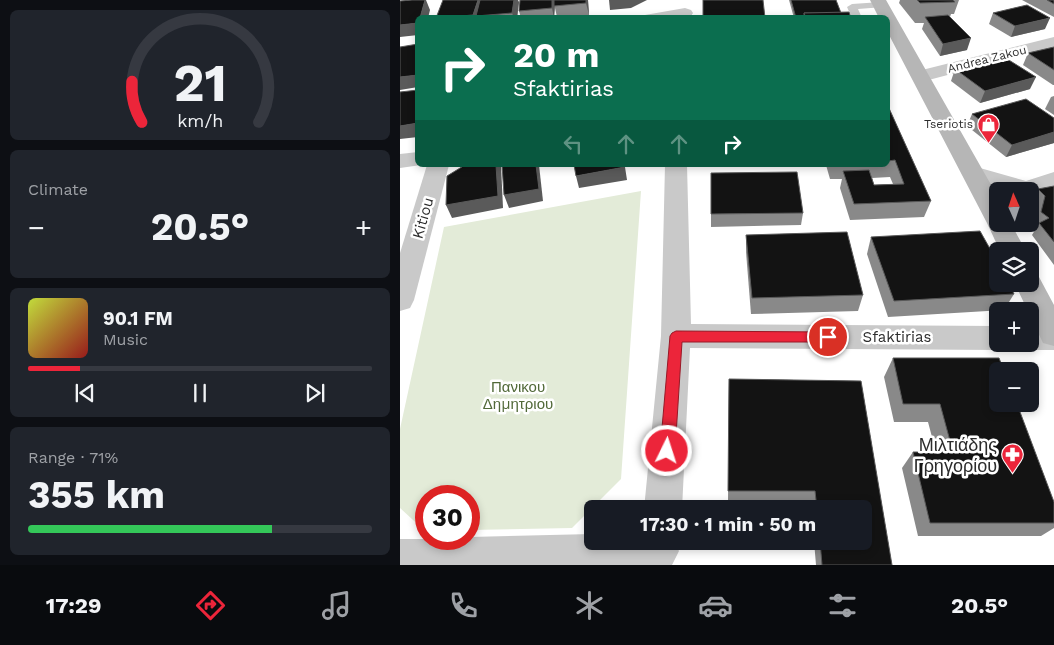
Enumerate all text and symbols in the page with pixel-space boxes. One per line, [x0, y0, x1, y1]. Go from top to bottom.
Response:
text: 20 m [513, 34, 599, 76]
icon: right [430, 35, 495, 100]
street label: Andrea Zakou [946, 42, 1028, 76]
text: 21 [173, 53, 227, 114]
text: Sfaktirias [513, 76, 614, 101]
text: km/h [177, 110, 223, 131]
shop icon: Tseriotis [977, 112, 1001, 143]
place label: Tseriotis [924, 117, 973, 131]
icon: left [559, 130, 587, 158]
icon: ahead [612, 130, 640, 158]
icon: ahead [665, 130, 693, 158]
icon: right [718, 130, 746, 158]
text: Climate [28, 180, 88, 199]
north arrow [989, 182, 1039, 232]
map controls [989, 182, 1039, 412]
street label: Kitiou [409, 195, 437, 241]
text: 20.5° [151, 205, 249, 249]
text: − [28, 211, 45, 244]
text: + [355, 211, 372, 244]
button: layers [989, 242, 1039, 292]
button: + [989, 302, 1039, 352]
text: 90.1 FM [103, 307, 173, 330]
pin [807, 316, 849, 358]
icon: arrive [814, 323, 842, 351]
street label: Sfaktirias [863, 328, 932, 346]
text: Music [103, 330, 148, 349]
button: − [989, 362, 1039, 412]
park label: Πανικου Δημητριου [483, 378, 553, 413]
icon: previous [71, 379, 99, 407]
icon: pause [186, 379, 214, 407]
icon: next [301, 379, 329, 407]
position arrow [640, 424, 692, 476]
place label: Μιλτιάδης Γρηγορίου [914, 434, 997, 476]
pharmacy icon: Μιλτιάδης Γρηγορίου [1001, 443, 1025, 474]
text: Range · 71% [28, 448, 118, 467]
text: 355 km [28, 473, 165, 517]
speed limit sign: 30 [415, 485, 480, 550]
text: 17:30 · 1 min · 50 m [640, 513, 816, 536]
icon: directions [193, 588, 228, 623]
icon: music [319, 588, 354, 623]
icon: phone [446, 588, 481, 623]
icon: climate [572, 588, 607, 623]
icon: car [698, 588, 733, 623]
icon: filters [825, 588, 860, 623]
text: 17:29 [46, 593, 101, 618]
text: 20.5° [951, 593, 1008, 618]

